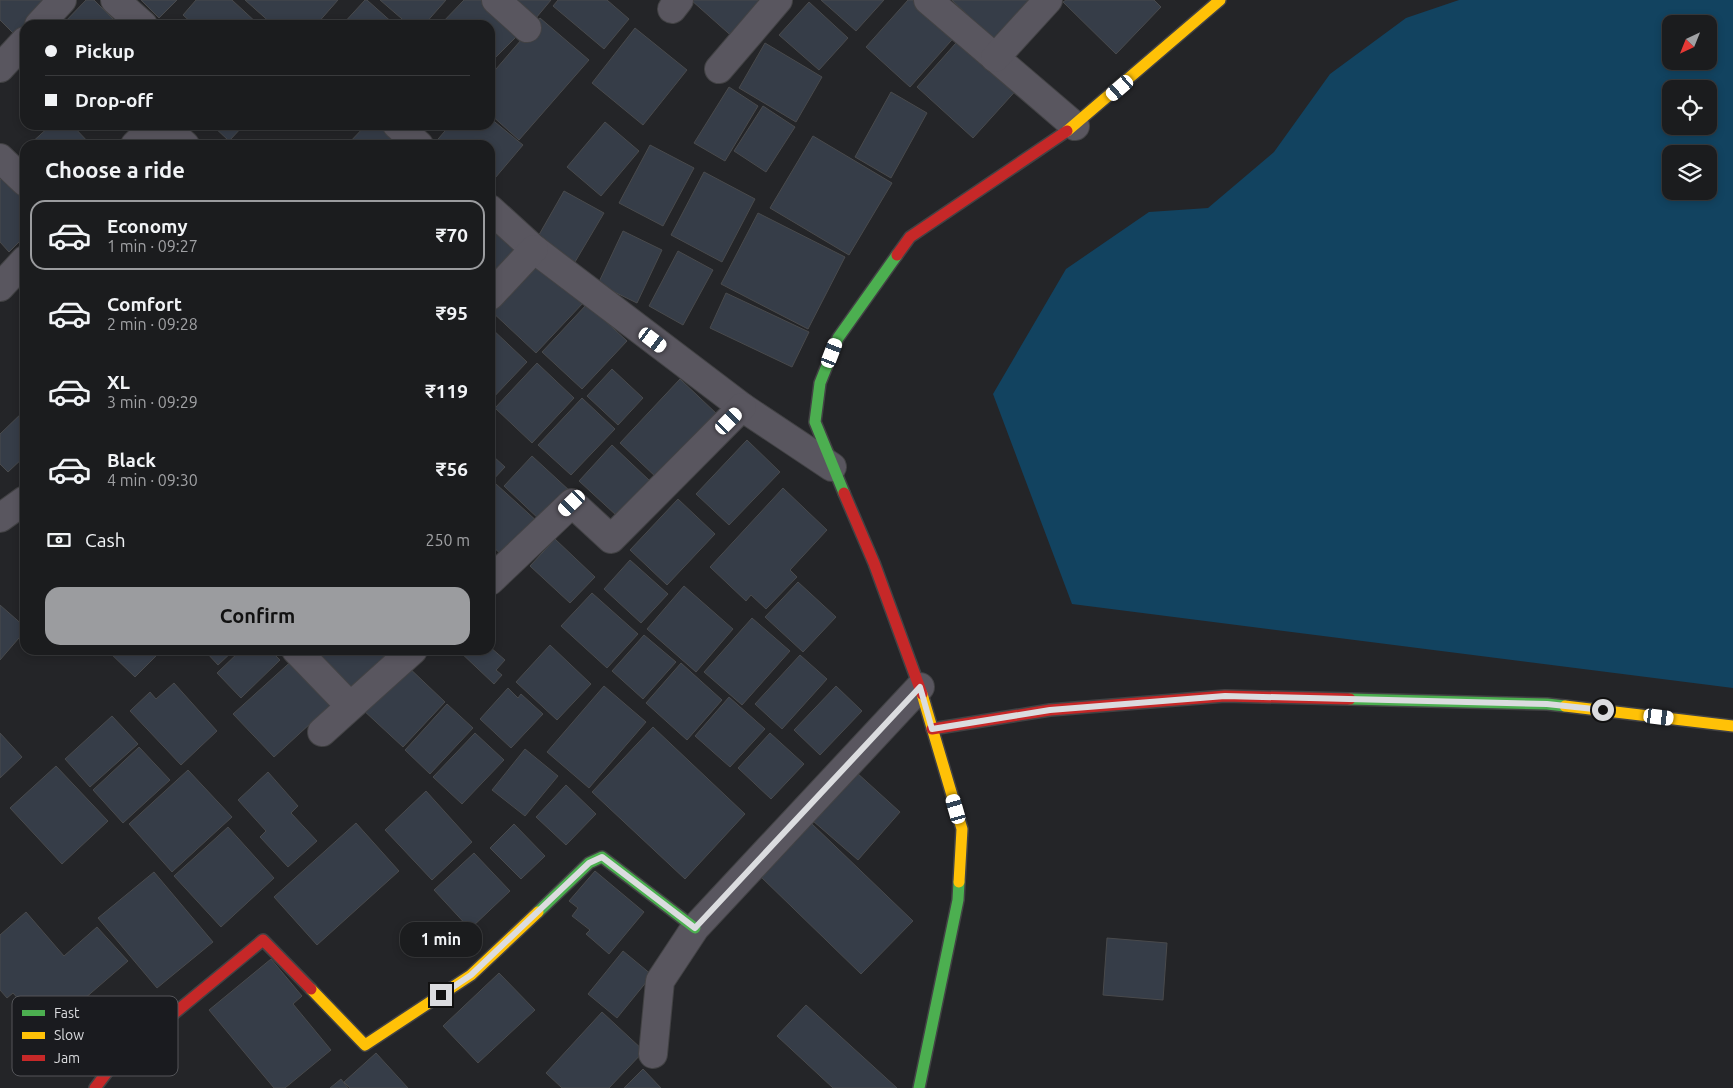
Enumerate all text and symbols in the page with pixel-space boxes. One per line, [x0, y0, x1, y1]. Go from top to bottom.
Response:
north arrow [1662, 15, 1718, 70]
map controls [1662, 15, 1717, 200]
text: Pickup [75, 40, 135, 62]
car [1103, 72, 1136, 104]
button: locate [1662, 80, 1717, 135]
text: Drop-off [75, 89, 153, 111]
button: layers [1662, 145, 1717, 200]
text: Choose a ride [45, 157, 185, 182]
icon: car [47, 213, 92, 258]
text: Economy [107, 215, 188, 237]
text: ₹70 [436, 224, 468, 246]
text: 1 min · 09:27 [107, 237, 198, 255]
icon: car [47, 291, 92, 336]
text: Comfort [107, 293, 182, 315]
text: ₹95 [436, 302, 468, 324]
text: 2 min · 09:28 [107, 315, 198, 333]
car [636, 325, 669, 355]
car [819, 336, 844, 370]
icon: car [47, 369, 92, 414]
text: XL [107, 371, 130, 393]
text: ₹119 [425, 380, 468, 402]
text: 3 min · 09:29 [107, 393, 198, 411]
car [713, 405, 744, 437]
icon: car [47, 447, 92, 492]
text: Black [107, 449, 156, 471]
text: ₹56 [436, 458, 468, 480]
text: 4 min · 09:30 [107, 471, 198, 489]
car [555, 487, 588, 519]
icon: cash [45, 526, 73, 554]
text: Cash [85, 529, 126, 551]
text: 250 m [425, 531, 470, 549]
button: Confirm [45, 587, 470, 645]
route start [1592, 699, 1614, 721]
car [1643, 708, 1674, 726]
car [944, 793, 967, 825]
callout: 1 min [400, 922, 482, 958]
text: 1 min [421, 930, 461, 948]
route end [430, 984, 452, 1006]
legend [12, 996, 178, 1076]
text: Fast [54, 1005, 80, 1021]
text: Slow [54, 1027, 84, 1043]
text: Jam [54, 1050, 80, 1066]

